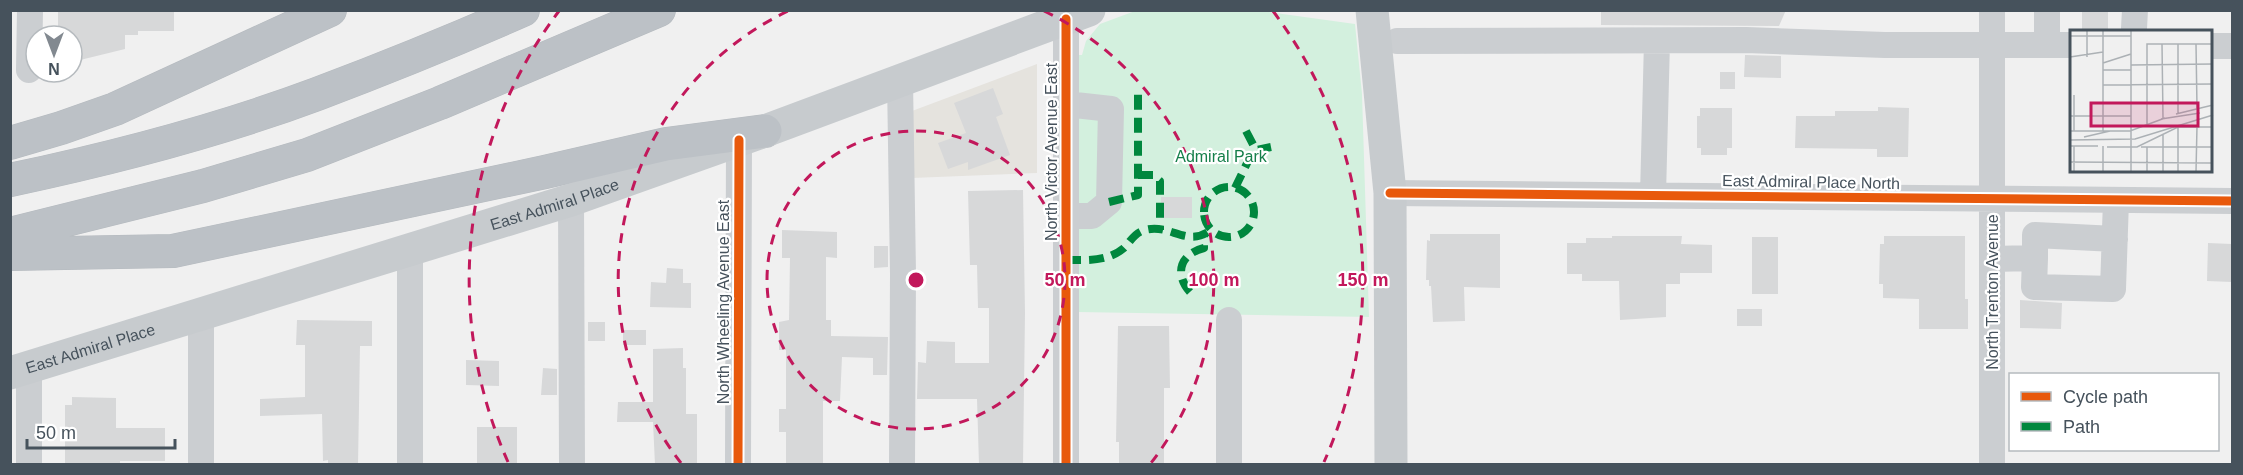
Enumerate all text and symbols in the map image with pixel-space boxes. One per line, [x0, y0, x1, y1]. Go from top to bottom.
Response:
north arrow [24, 24, 84, 84]
inset map [2070, 30, 2213, 172]
text: N [48, 60, 60, 77]
street label: North Victor Avenue East [1043, 62, 1060, 241]
park label: Admiral Park [1175, 148, 1268, 165]
street label: East Admiral Place North [1722, 172, 1900, 192]
street label: East Admiral Place [488, 175, 621, 233]
street label: North Wheeling Avenue East [715, 199, 732, 404]
street label: North Trenton Avenue [1984, 214, 2001, 370]
centre of rings [906, 270, 926, 290]
text: 50 m [1044, 270, 1086, 290]
text: 100 m [1188, 270, 1240, 290]
text: 150 m [1337, 270, 1389, 290]
street label: East Admiral Place [24, 320, 157, 376]
legend [2009, 373, 2219, 451]
text: Cycle path [2063, 387, 2148, 407]
scale bar [27, 412, 176, 450]
text: Path [2063, 417, 2100, 437]
text: 50 m [36, 423, 76, 443]

